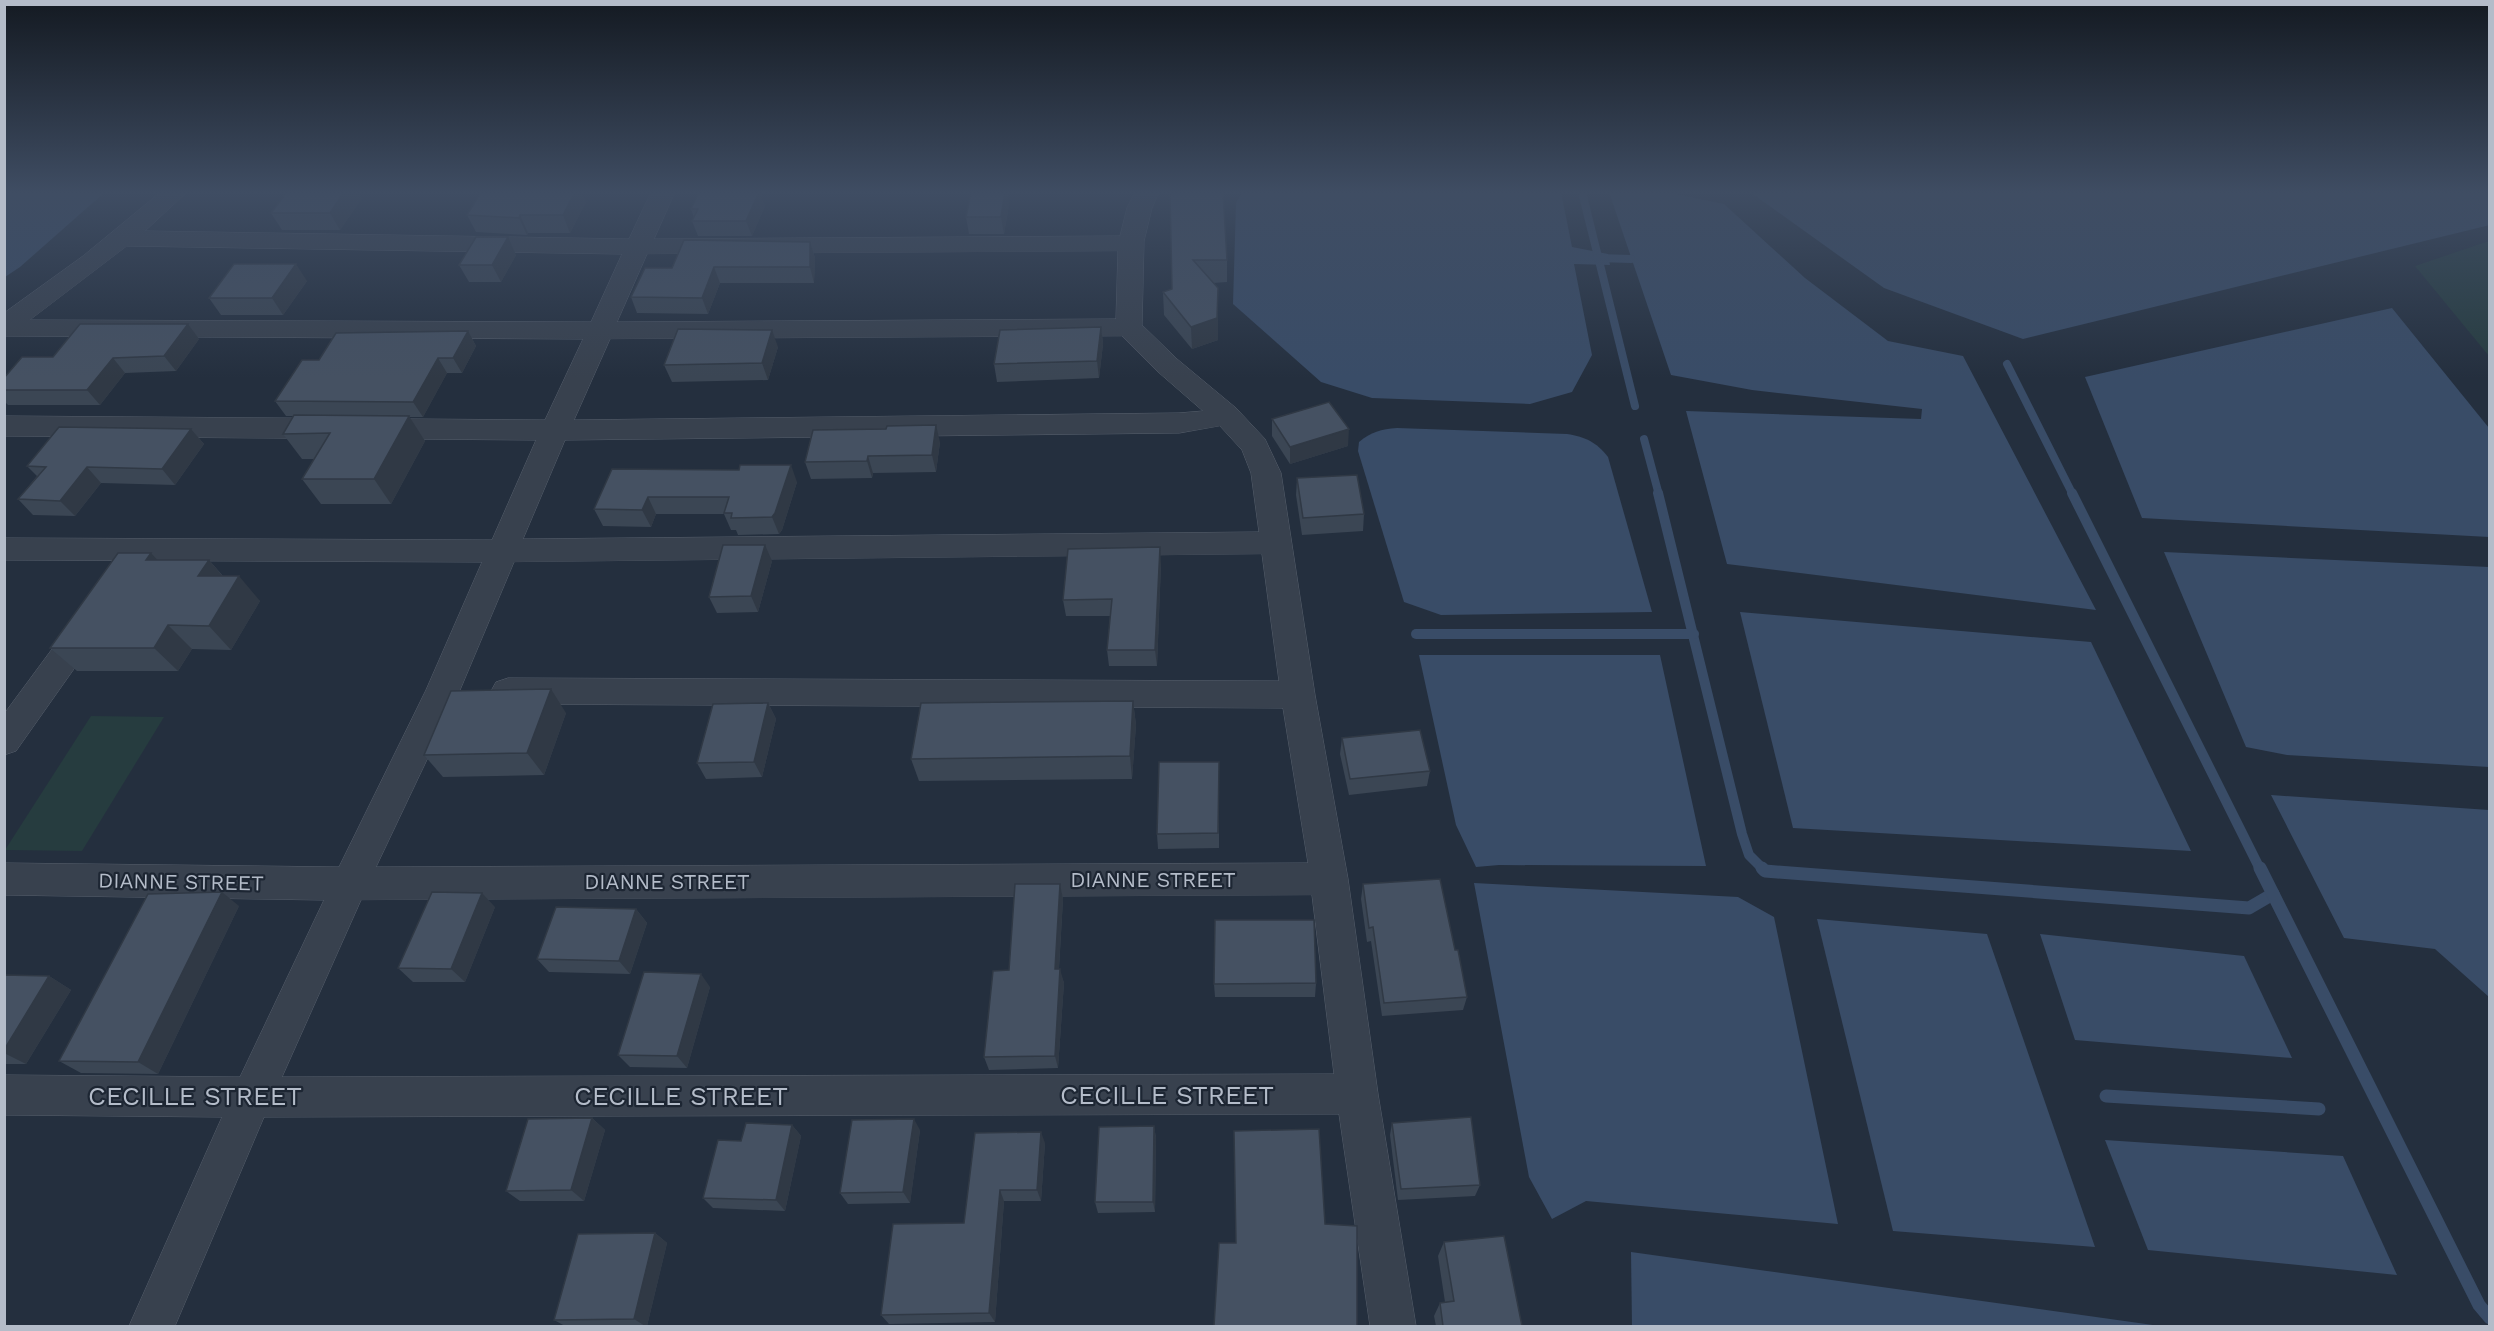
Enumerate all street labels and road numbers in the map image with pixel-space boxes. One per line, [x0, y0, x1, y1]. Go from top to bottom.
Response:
street label: DIANNE STREET [1070, 867, 1236, 892]
street label: DIANNE STREET [98, 868, 264, 895]
street label: DIANNE STREET [584, 869, 750, 894]
street label: CECILLE STREET [1060, 1080, 1274, 1110]
street label: CECILLE STREET [88, 1081, 302, 1111]
street label: CECILLE STREET [574, 1081, 788, 1111]

